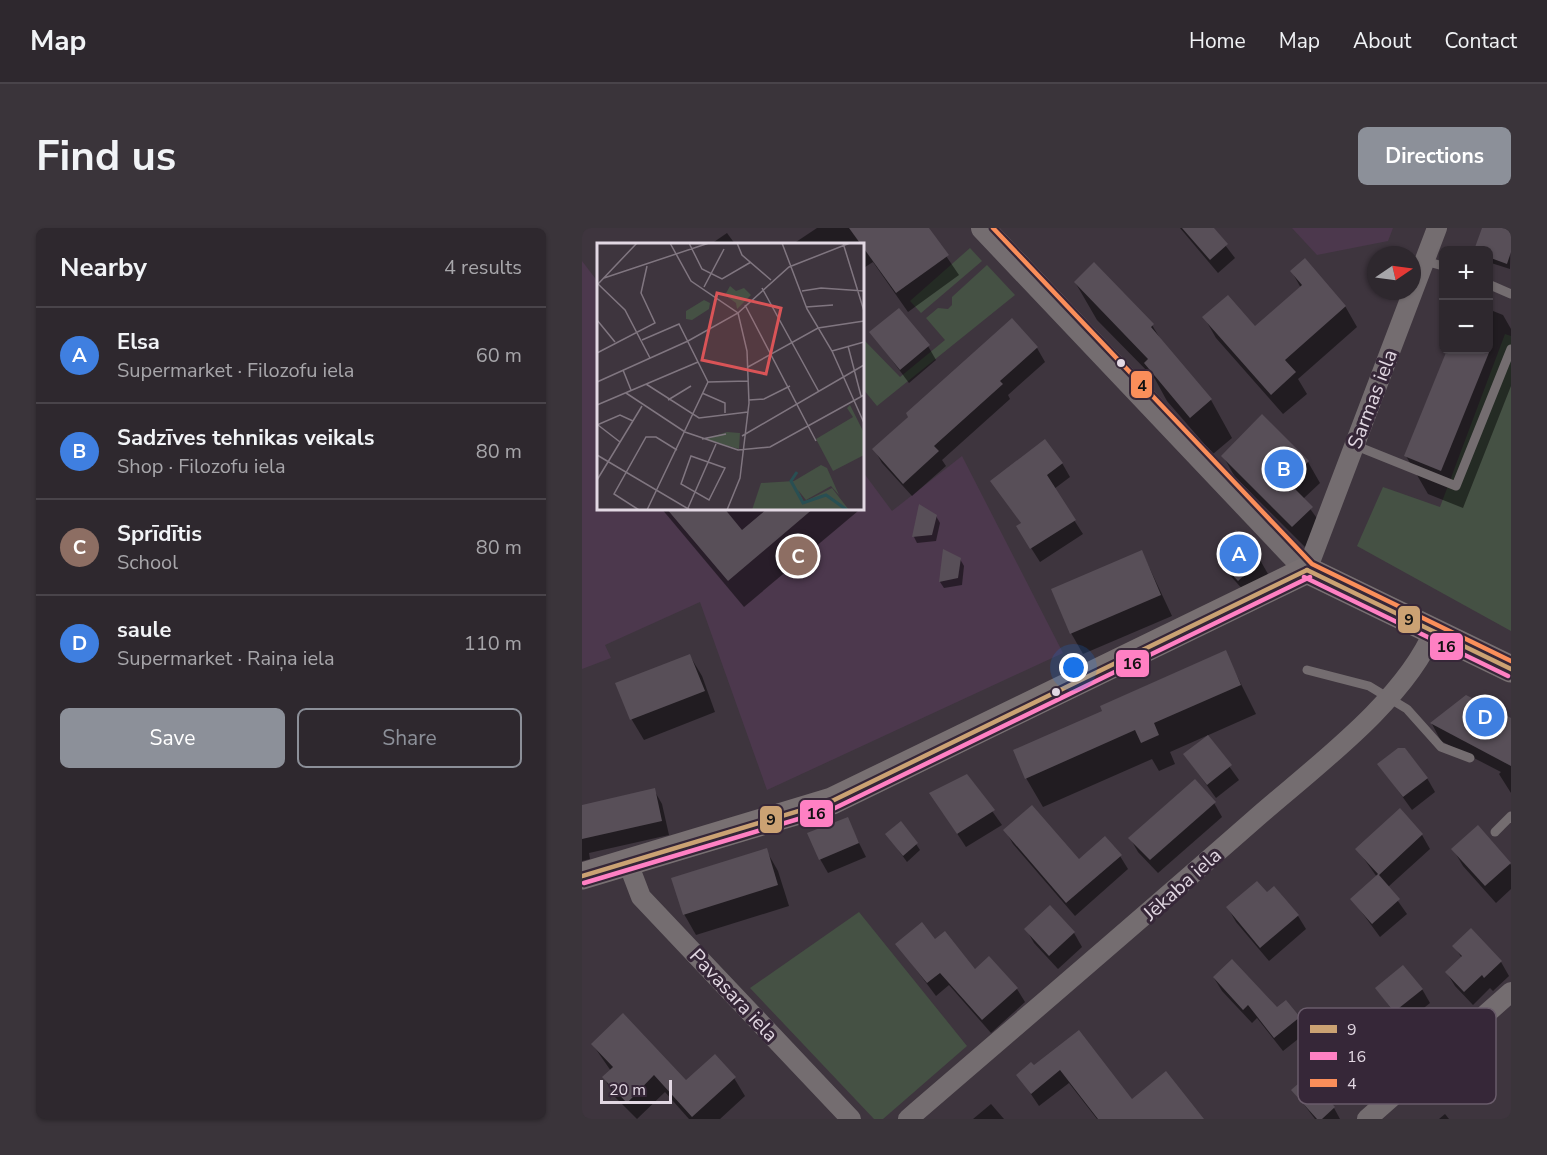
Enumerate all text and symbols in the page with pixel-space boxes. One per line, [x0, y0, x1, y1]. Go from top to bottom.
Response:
text: Map [30, 22, 86, 60]
text: Home [1189, 27, 1246, 55]
text: Map [1279, 27, 1320, 55]
text: About [1353, 27, 1411, 55]
text: Contact [1444, 27, 1517, 55]
button: Directions [1358, 127, 1511, 185]
text: Find us [36, 128, 176, 185]
inset map [597, 243, 864, 510]
north arrow [1367, 246, 1421, 300]
map controls [1439, 246, 1493, 354]
button: + [1439, 246, 1493, 300]
text: Nearby [60, 250, 147, 285]
text: 4 results [444, 254, 522, 281]
button: − [1439, 300, 1493, 354]
text: Elsa [117, 327, 160, 357]
text: A [72, 342, 87, 369]
text: 60 m [476, 342, 522, 369]
street label: Sarmas iela [1341, 346, 1404, 453]
text: Supermarket · Filozofu iela [117, 357, 354, 384]
unlabelled marker [1115, 357, 1127, 369]
line badge: 4 [1130, 370, 1153, 399]
text: 4 [1137, 375, 1147, 397]
text: Sadzīves tehnikas veikals [117, 423, 374, 453]
text: B [73, 438, 86, 465]
text: 80 m [476, 438, 522, 465]
pin: B [1264, 446, 1304, 492]
text: Shop · Filozofu iela [117, 453, 286, 480]
text: Sprīdītis [117, 519, 202, 549]
pin: A [1220, 532, 1258, 576]
text: C [73, 534, 86, 561]
text: 80 m [476, 534, 522, 561]
pin: C [778, 534, 818, 578]
text: School [117, 549, 178, 576]
line badge: 9 [1397, 605, 1421, 634]
text: 9 [1404, 609, 1414, 631]
text: saule [117, 615, 171, 645]
text: D [72, 630, 87, 657]
text: 110 m [464, 630, 522, 657]
line badge: 16 [1429, 632, 1464, 661]
text: 16 [1436, 636, 1456, 658]
text: Supermarket · Raiņa iela [117, 645, 335, 672]
line badge: 16 [1115, 649, 1150, 678]
your location [1059, 653, 1088, 682]
text: 16 [1122, 653, 1142, 675]
unlabelled marker [1050, 686, 1062, 698]
pin: D [1466, 694, 1504, 740]
button: Save [60, 708, 285, 768]
button: Share [297, 708, 522, 768]
line badge: 16 [799, 799, 834, 828]
text: 16 [806, 803, 826, 825]
line badge: 9 [759, 805, 783, 834]
text: 9 [766, 809, 776, 831]
street label: Jēkaba iela [1137, 842, 1227, 927]
street label: Pavasara iela [683, 943, 784, 1048]
legend [1298, 1008, 1496, 1104]
text: 9 [1347, 1019, 1357, 1041]
text: 16 [1347, 1046, 1366, 1068]
text: 4 [1347, 1073, 1357, 1095]
scale bar [600, 1077, 672, 1104]
text: 20 m [609, 1079, 646, 1101]

